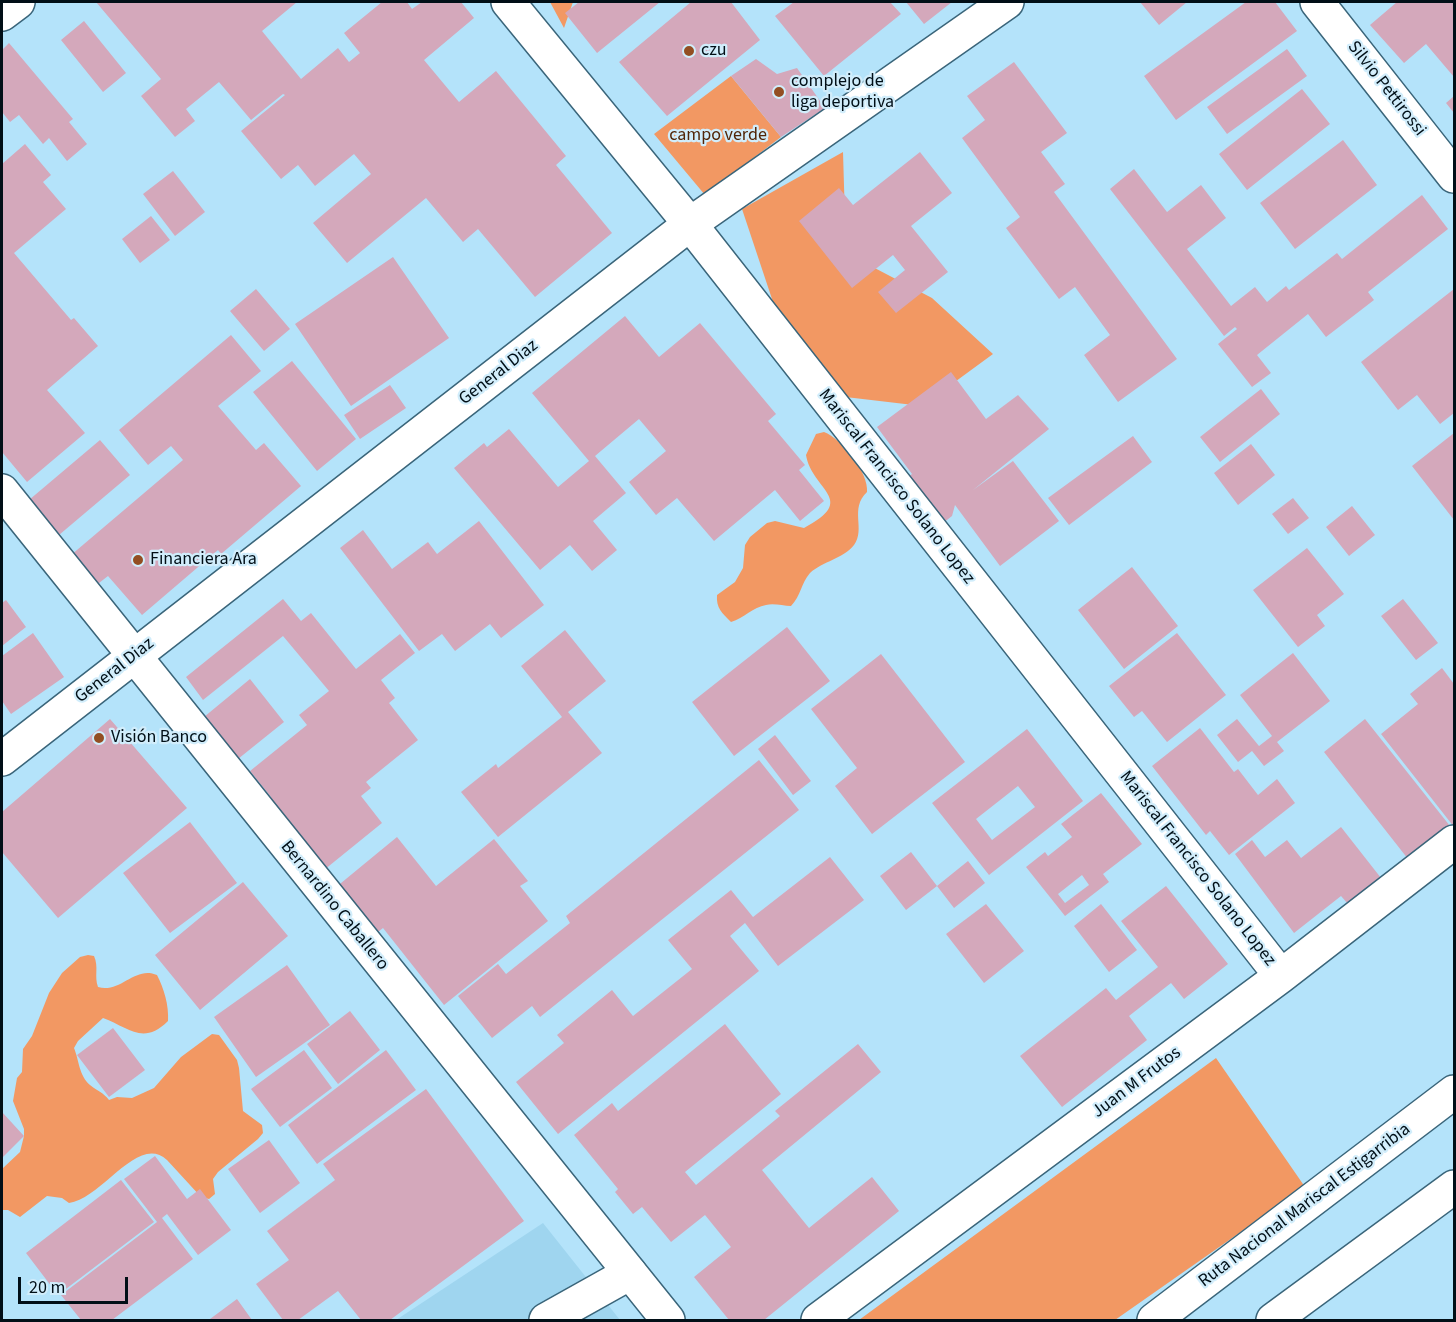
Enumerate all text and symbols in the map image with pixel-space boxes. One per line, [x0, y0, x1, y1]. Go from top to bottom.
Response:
street label: Silvio Pettirossi [1342, 37, 1430, 141]
place label: czu [701, 40, 726, 62]
marker: czu [682, 44, 696, 58]
place label: complejo de liga deportiva [791, 71, 894, 113]
marker: complejo de liga deportiva [772, 85, 786, 99]
park label: campo verde [669, 125, 767, 147]
street label: General Diaz [455, 336, 543, 410]
street label: Mariscal Francisco Solano Lopez [813, 385, 979, 589]
place label: Financiera Ara [150, 549, 257, 571]
marker: Financiera Ara [131, 553, 145, 567]
street label: General Diaz [71, 634, 159, 708]
place label: Visión Banco [111, 727, 207, 749]
marker: Visión Banco [92, 731, 106, 745]
street label: Mariscal Francisco Solano Lopez [1114, 767, 1280, 971]
street label: Bernardino Caballero [275, 837, 393, 975]
street label: Juan M Frutos [1088, 1043, 1186, 1123]
street label: Ruta Nacional Mariscal Estigarribia [1195, 1119, 1415, 1293]
scale bar [21, 1265, 130, 1303]
text: 20 m [29, 1275, 65, 1300]

